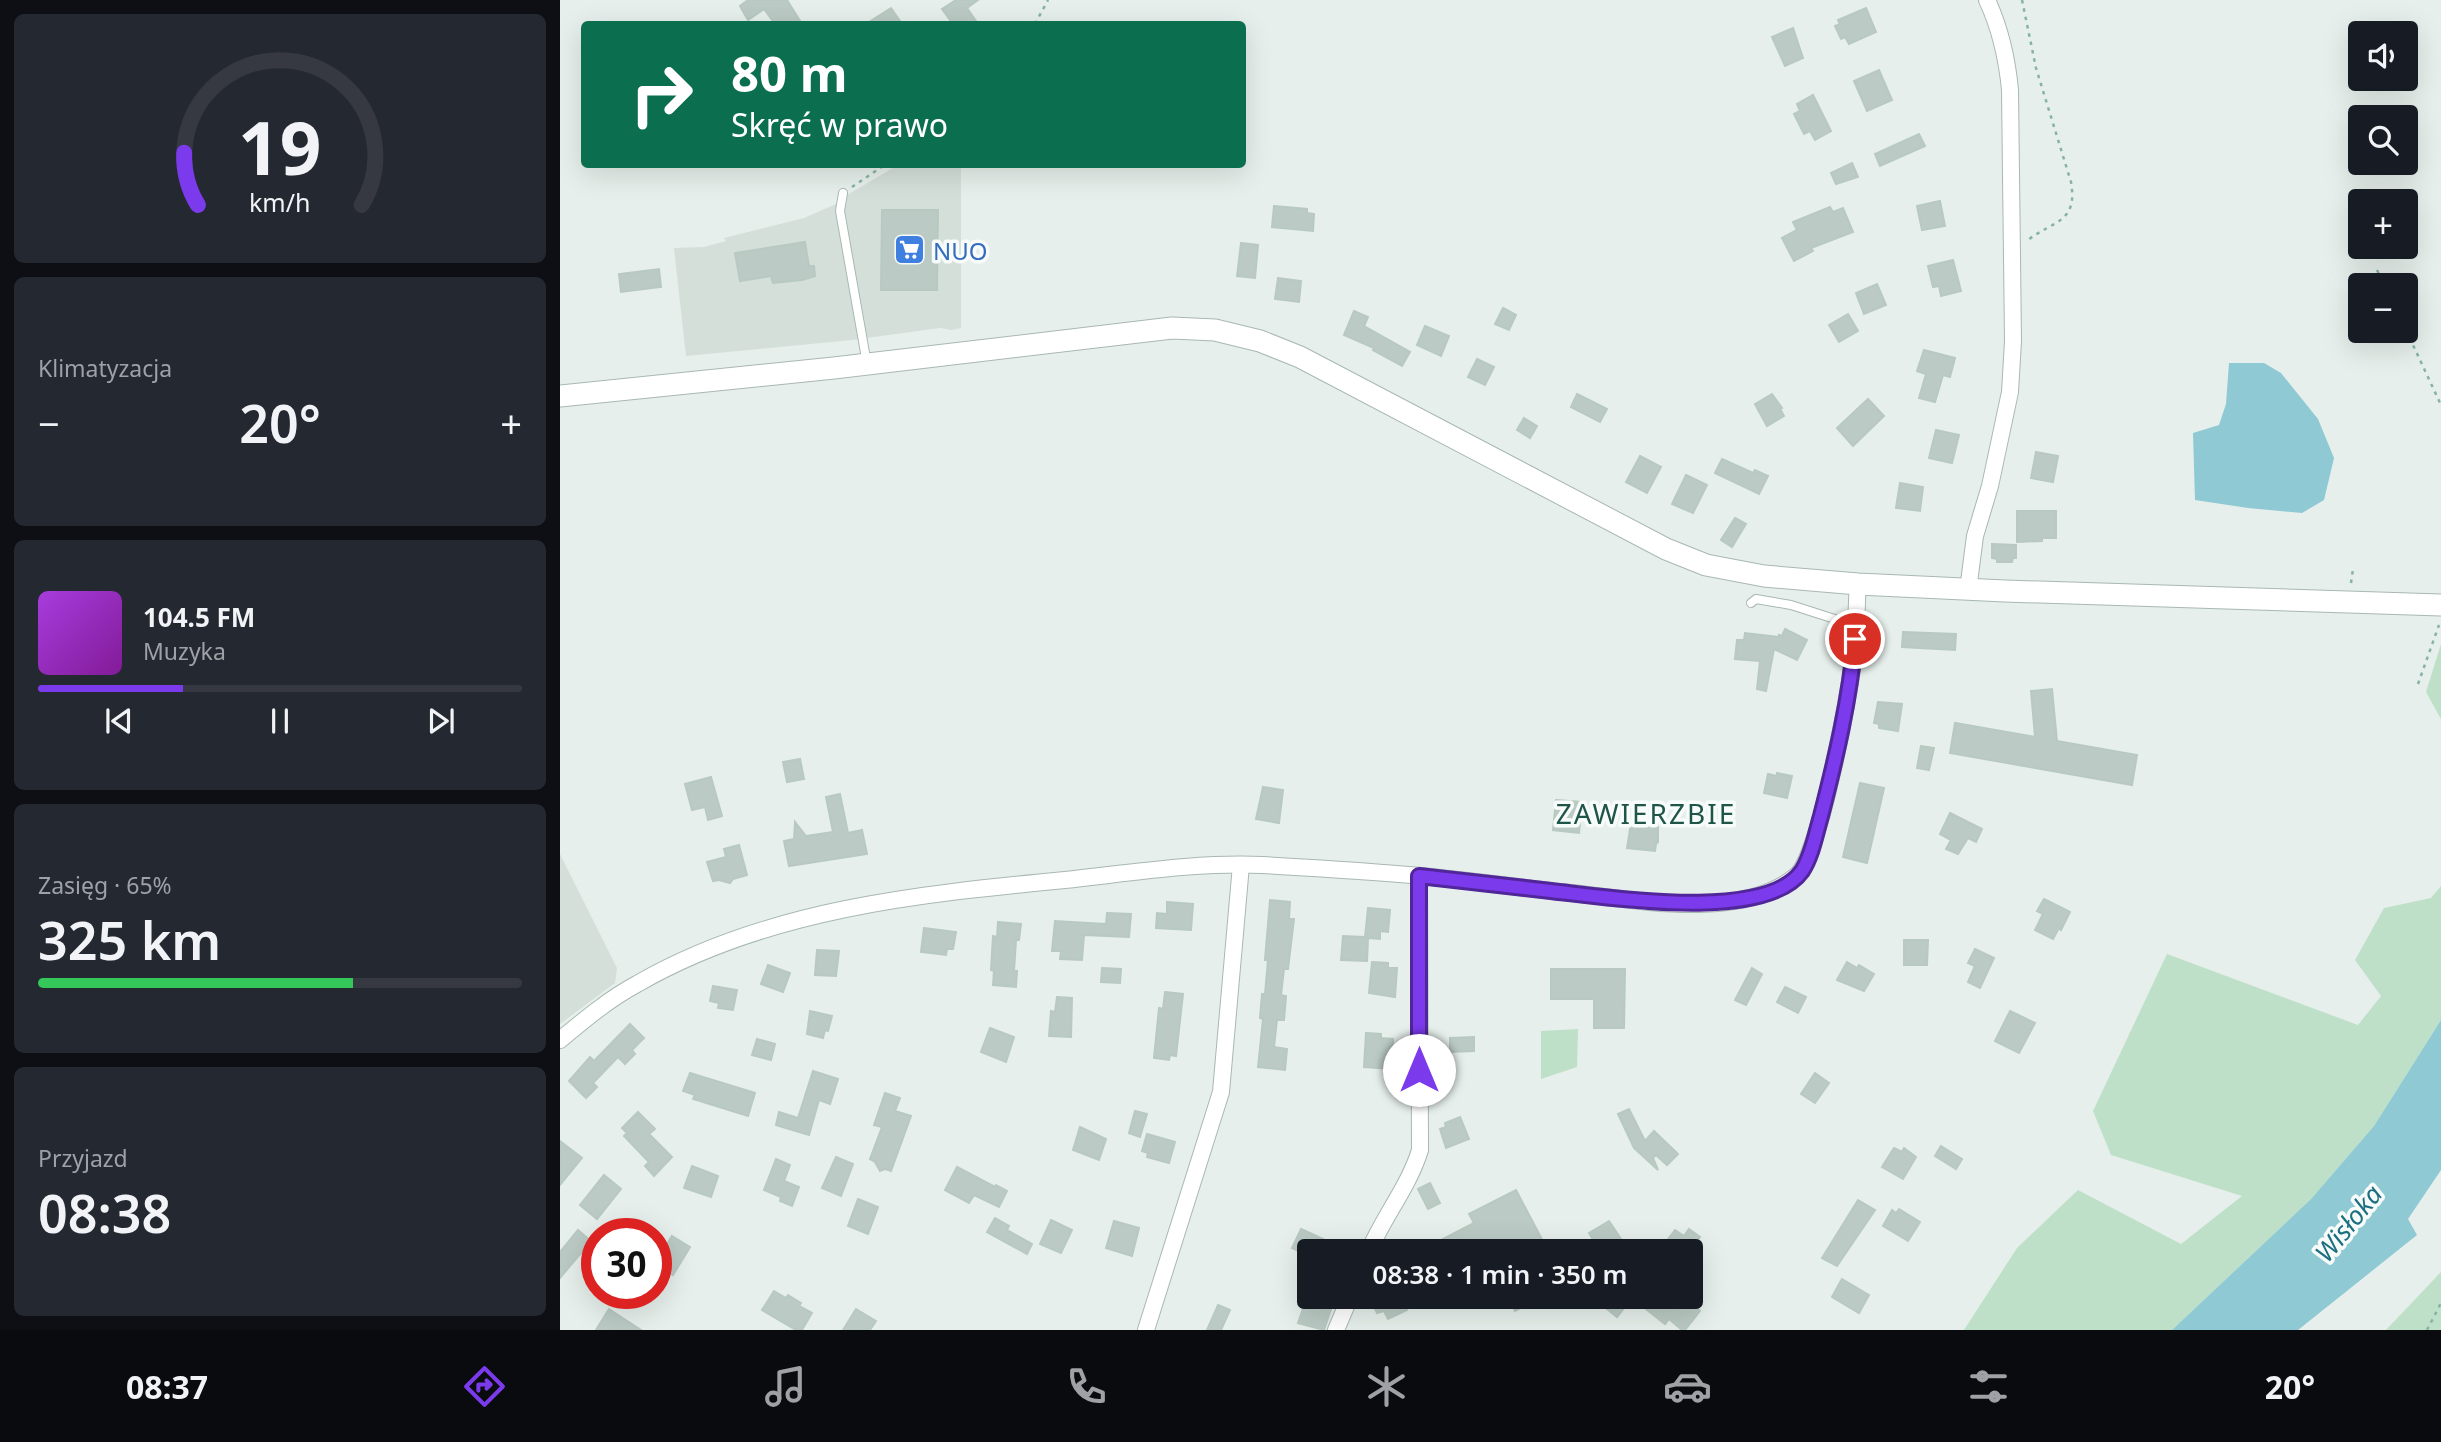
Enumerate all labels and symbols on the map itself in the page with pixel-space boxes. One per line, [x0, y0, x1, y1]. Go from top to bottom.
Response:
supermarket icon: NUO [893, 233, 927, 267]
place label: NUO [933, 234, 988, 267]
pin [1825, 609, 1885, 669]
district label: ZAWIERZBIE [1556, 794, 1736, 832]
position arrow [1382, 1033, 1456, 1107]
water label: Wisłoka [2306, 1177, 2390, 1269]
speed limit sign: 30 [581, 1218, 672, 1309]

